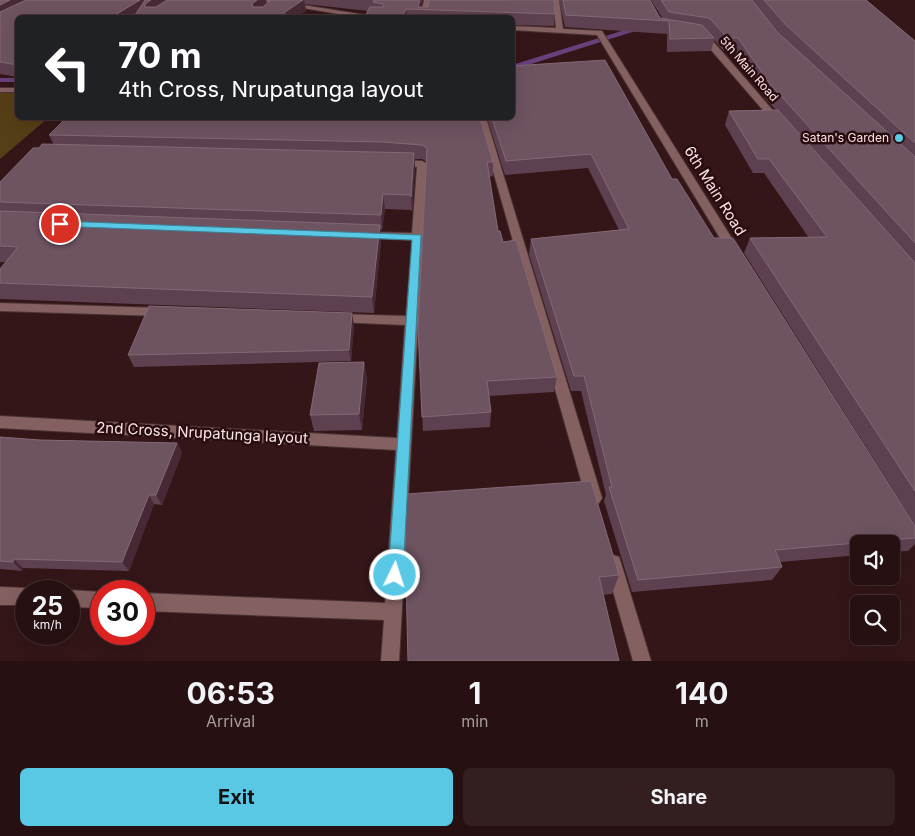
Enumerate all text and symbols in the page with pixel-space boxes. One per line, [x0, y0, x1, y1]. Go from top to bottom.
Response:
street label: 5th Main Road [717, 33, 782, 104]
text: 70 m [118, 34, 202, 76]
icon: left [35, 35, 100, 100]
text: 4th Cross, Nrupatunga layout [118, 76, 423, 102]
place label: Satan's Garden [802, 130, 889, 145]
marker: Satan's Garden [893, 132, 905, 144]
street label: 6th Main Road [680, 142, 751, 239]
pin [39, 203, 81, 245]
icon: arrive [46, 210, 74, 238]
street label: 2nd Cross, Nrupatunga layout [96, 417, 308, 448]
map controls [850, 535, 900, 645]
button: sound [850, 535, 900, 585]
position arrow [368, 548, 420, 600]
speed limit sign: 30 [90, 580, 155, 645]
text: 25 [32, 591, 63, 621]
button: search [850, 595, 900, 645]
text: km/h [33, 617, 62, 632]
text: 06:53 [186, 675, 275, 711]
text: 1 [468, 675, 481, 711]
text: 140 [675, 675, 728, 711]
text: Arrival [206, 711, 255, 731]
text: min [461, 711, 489, 731]
text: m [695, 711, 709, 731]
button: Exit [20, 768, 453, 826]
button: Share [463, 768, 895, 826]

